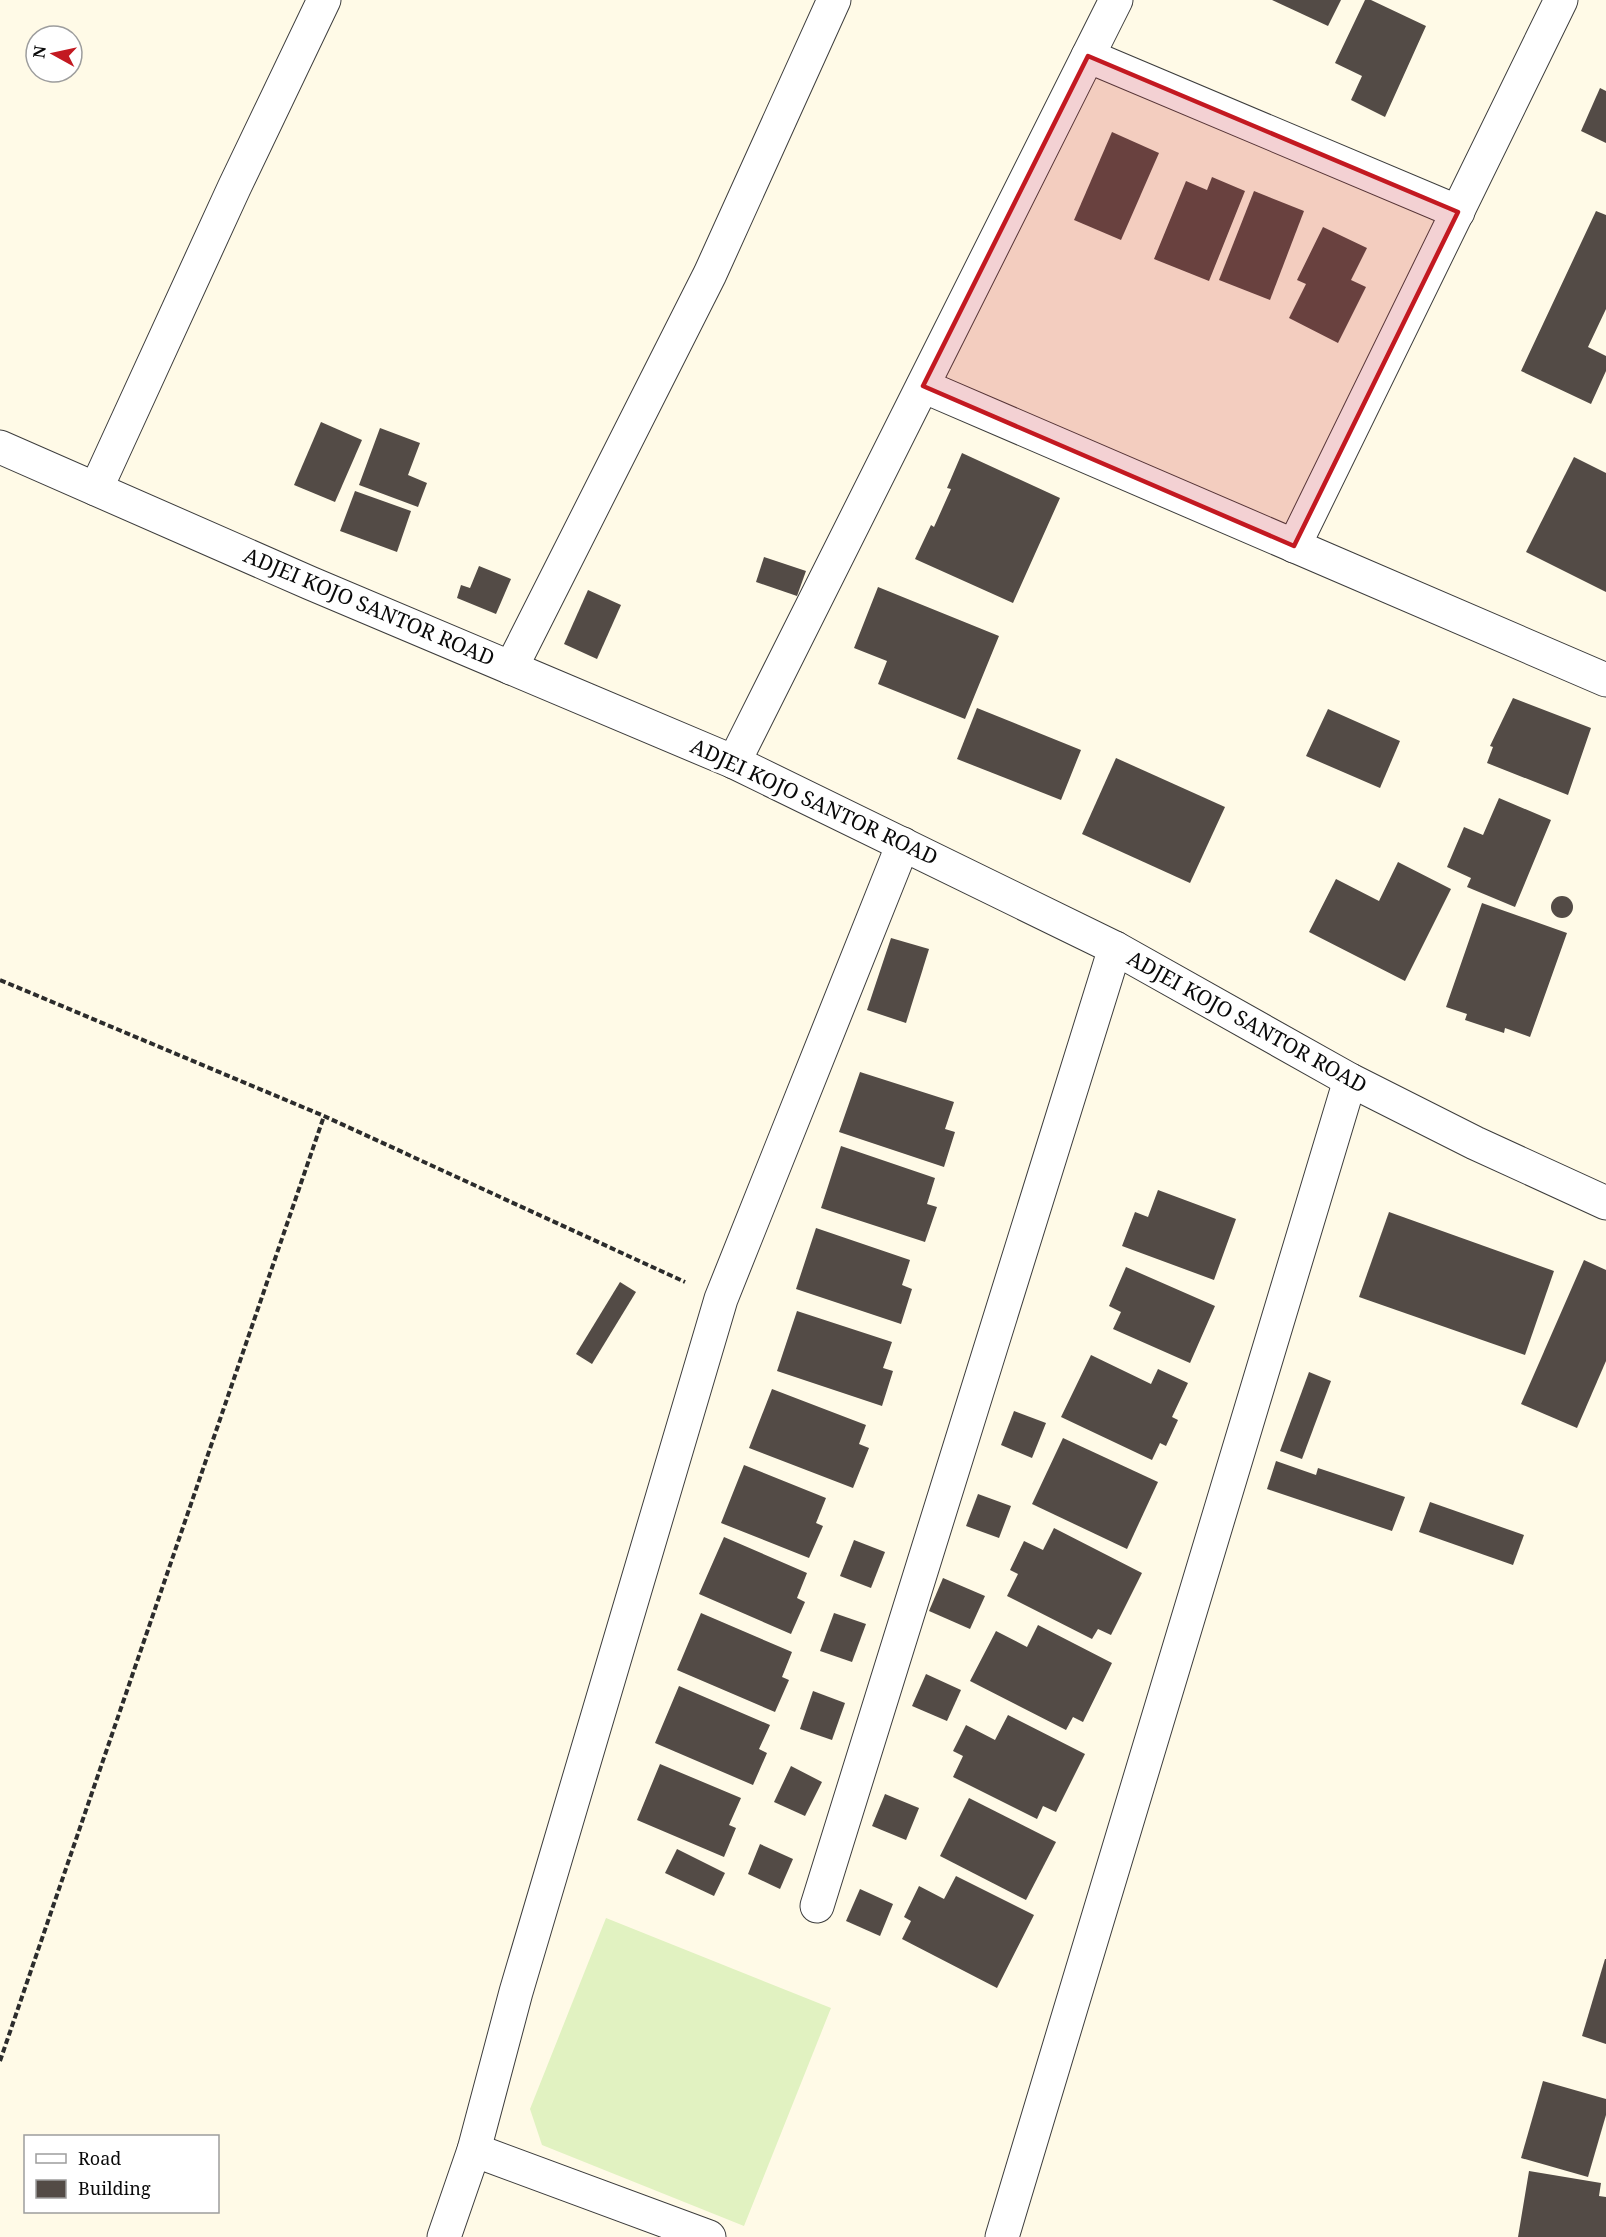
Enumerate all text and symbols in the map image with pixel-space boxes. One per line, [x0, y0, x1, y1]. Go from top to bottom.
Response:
north arrow [24, 24, 84, 84]
text: N [27, 44, 51, 60]
street label: ADJEI KOJO SANTOR ROAD [240, 540, 499, 672]
street label: ADJEI KOJO SANTOR ROAD [686, 731, 943, 871]
street label: ADJEI KOJO SANTOR ROAD [1123, 943, 1372, 1099]
legend [24, 2135, 219, 2213]
text: Road [78, 2146, 121, 2170]
text: Building [78, 2176, 151, 2200]

